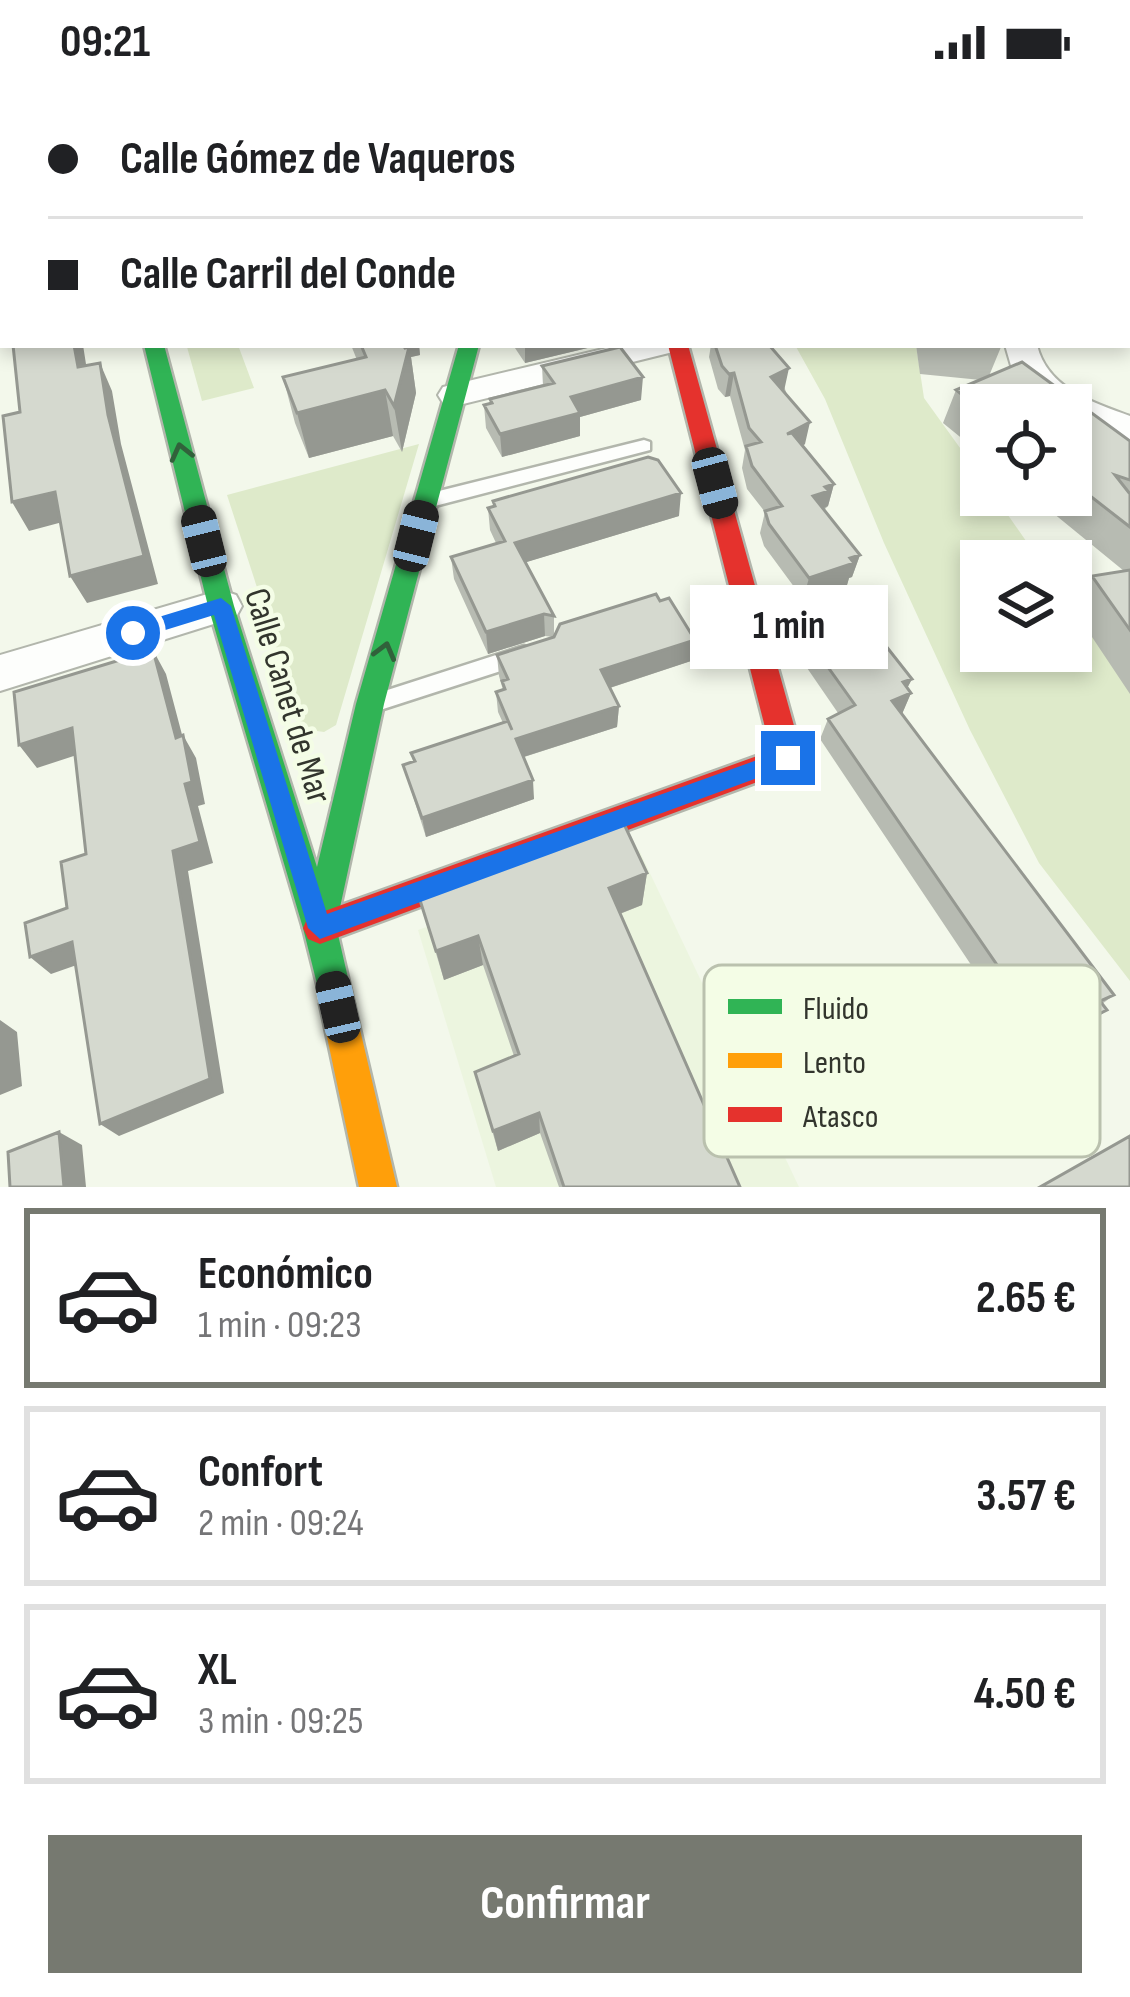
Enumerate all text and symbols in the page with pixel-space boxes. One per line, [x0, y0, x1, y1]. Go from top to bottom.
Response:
text: 09:21 [60, 15, 150, 70]
text: Calle Gómez de Vaqueros [120, 132, 516, 187]
text: Calle Carril del Conde [120, 247, 456, 302]
map controls [960, 384, 1092, 672]
button: locate [960, 384, 1092, 516]
one-way arrow [171, 442, 196, 462]
car [688, 444, 742, 522]
car [390, 497, 442, 575]
car [178, 502, 230, 580]
button: layers [960, 540, 1092, 672]
street label: Calle Canet de Mar [234, 583, 340, 809]
callout: 1 min [689, 584, 887, 668]
text: 1 min [753, 603, 825, 650]
route start [106, 606, 160, 660]
one-way arrow [371, 641, 396, 661]
route end [761, 731, 815, 785]
legend [704, 965, 1100, 1157]
car [312, 968, 364, 1046]
text: Fluido [803, 989, 869, 1029]
text: Lento [803, 1043, 866, 1083]
text: Atasco [802, 1097, 878, 1137]
icon: car [54, 1244, 162, 1352]
text: Económico [198, 1247, 373, 1302]
text: 2.65 € [976, 1271, 1076, 1326]
text: 1 min · 09:23 [198, 1302, 362, 1349]
icon: car [54, 1442, 162, 1550]
text: Confort [198, 1445, 323, 1500]
text: 3.57 € [976, 1469, 1076, 1524]
text: 2 min · 09:24 [198, 1500, 364, 1547]
icon: car [54, 1640, 162, 1748]
text: XL [198, 1643, 237, 1698]
text: 4.50 € [974, 1667, 1076, 1722]
text: 3 min · 09:25 [198, 1698, 363, 1745]
button: Confirmar [48, 1835, 1082, 1973]

